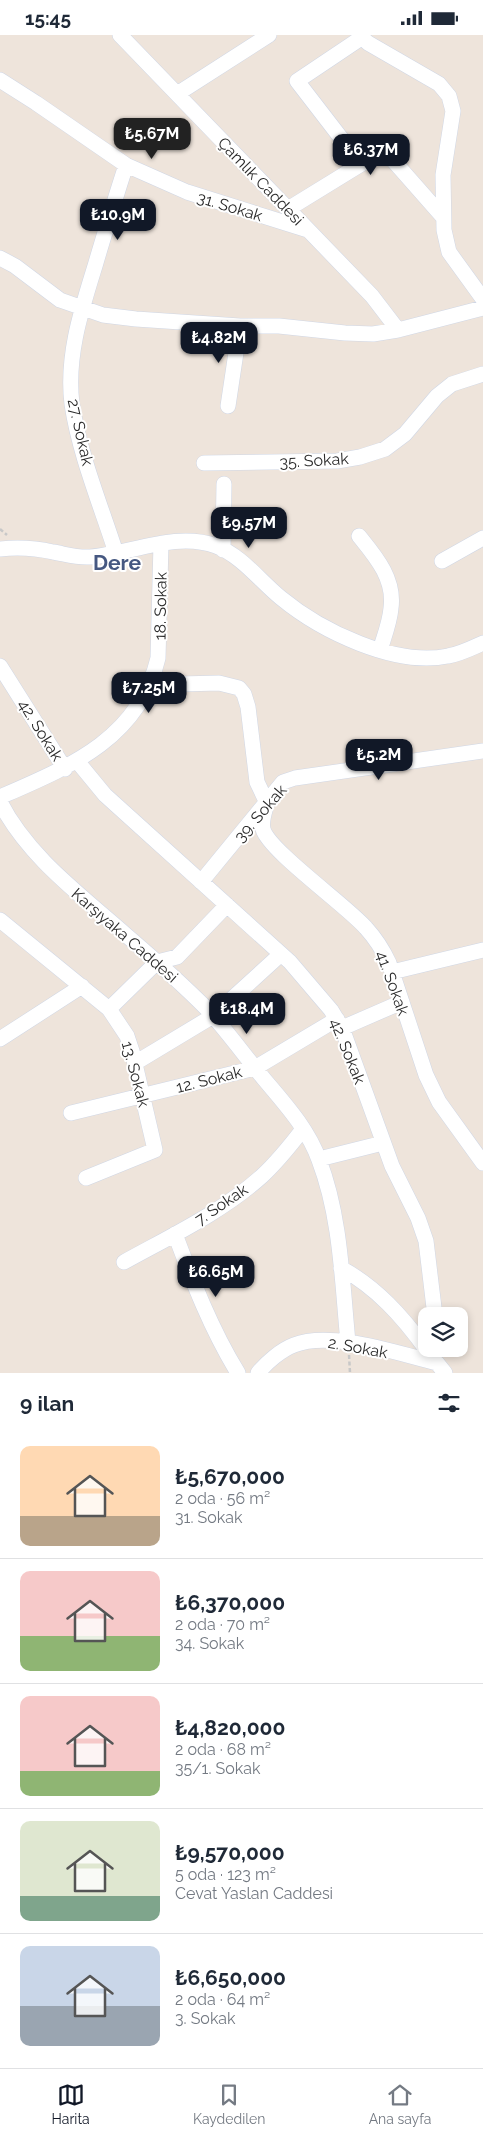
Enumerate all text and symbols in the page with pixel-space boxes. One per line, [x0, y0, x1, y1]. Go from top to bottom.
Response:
text: 15:45 [25, 7, 71, 29]
pin: ₺5.67M [111, 117, 193, 160]
text: ₺5.67M [125, 124, 179, 143]
street label: Çamlık Caddesi [214, 133, 307, 229]
pin: ₺6.37M [330, 133, 412, 176]
text: ₺6.37M [344, 140, 398, 159]
street label: 31. Sokak [195, 188, 265, 226]
pin: ₺10.9M [77, 199, 159, 241]
text: ₺10.9M [91, 205, 145, 224]
pin: ₺4.82M [178, 321, 260, 364]
text: ₺4.82M [192, 328, 246, 347]
street label: 27. Sokak [64, 397, 98, 468]
street label: 35. Sokak [279, 449, 350, 472]
pin: ₺9.57M [208, 507, 290, 549]
text: ₺9.57M [222, 513, 276, 532]
district label: Dere [93, 550, 142, 575]
street label: 18. Sokak [150, 571, 171, 640]
pin: ₺7.25M [108, 671, 190, 714]
text: ₺7.25M [123, 678, 175, 697]
street label: 42. Sokak [14, 696, 67, 765]
pin: ₺5.2M [344, 739, 414, 781]
text: ₺5.2M [357, 745, 401, 764]
street label: 39. Sokak [230, 780, 291, 846]
street label: Karşıyaka Caddesi [68, 884, 182, 987]
street label: 41. Sokak [372, 948, 413, 1019]
pin: ₺18.4M [206, 993, 288, 1035]
text: ₺18.4M [220, 999, 274, 1018]
street label: 42. Sokak [326, 1016, 369, 1087]
street label: 13. Sokak [118, 1039, 154, 1110]
street label: 12. Sokak [174, 1062, 245, 1097]
street label: 7. Sokak [191, 1180, 252, 1229]
pin: ₺6.65M [175, 1255, 257, 1298]
text: ₺6.65M [188, 1262, 244, 1281]
map controls [418, 1307, 468, 1357]
button: layers [418, 1307, 468, 1357]
street label: 2. Sokak [327, 1333, 390, 1362]
icon: filters [435, 1389, 463, 1417]
text: 9 ilan [20, 1391, 74, 1416]
text: ₺5,670,000 [175, 1464, 285, 1489]
icon: home [60, 1466, 120, 1526]
text: 2 oda · 56 m² [175, 1489, 270, 1508]
text: 31. Sokak [175, 1508, 242, 1527]
text: ₺6,370,000 [175, 1590, 285, 1615]
icon: home [60, 1591, 120, 1651]
text: 2 oda · 70 m² [175, 1615, 270, 1634]
text: 34. Sokak [175, 1634, 244, 1653]
text: ₺4,820,000 [175, 1715, 285, 1740]
icon: home [60, 1716, 120, 1776]
text: 2 oda · 68 m² [175, 1740, 271, 1759]
text: 35/1. Sokak [175, 1759, 260, 1778]
text: ₺9,570,000 [175, 1840, 285, 1865]
icon: home [60, 1841, 120, 1901]
text: 5 oda · 123 m² [175, 1865, 276, 1884]
text: Cevat Yaslan Caddesi [175, 1884, 333, 1903]
text: ₺6,650,000 [175, 1965, 286, 1990]
icon: home [60, 1966, 120, 2026]
text: 2 oda · 64 m² [175, 1990, 270, 2009]
text: 3. Sokak [175, 2009, 236, 2028]
tab: Harita [52, 2081, 90, 2127]
tab: Kaydedilen [193, 2081, 266, 2127]
tab: Ana sayfa [369, 2081, 431, 2127]

